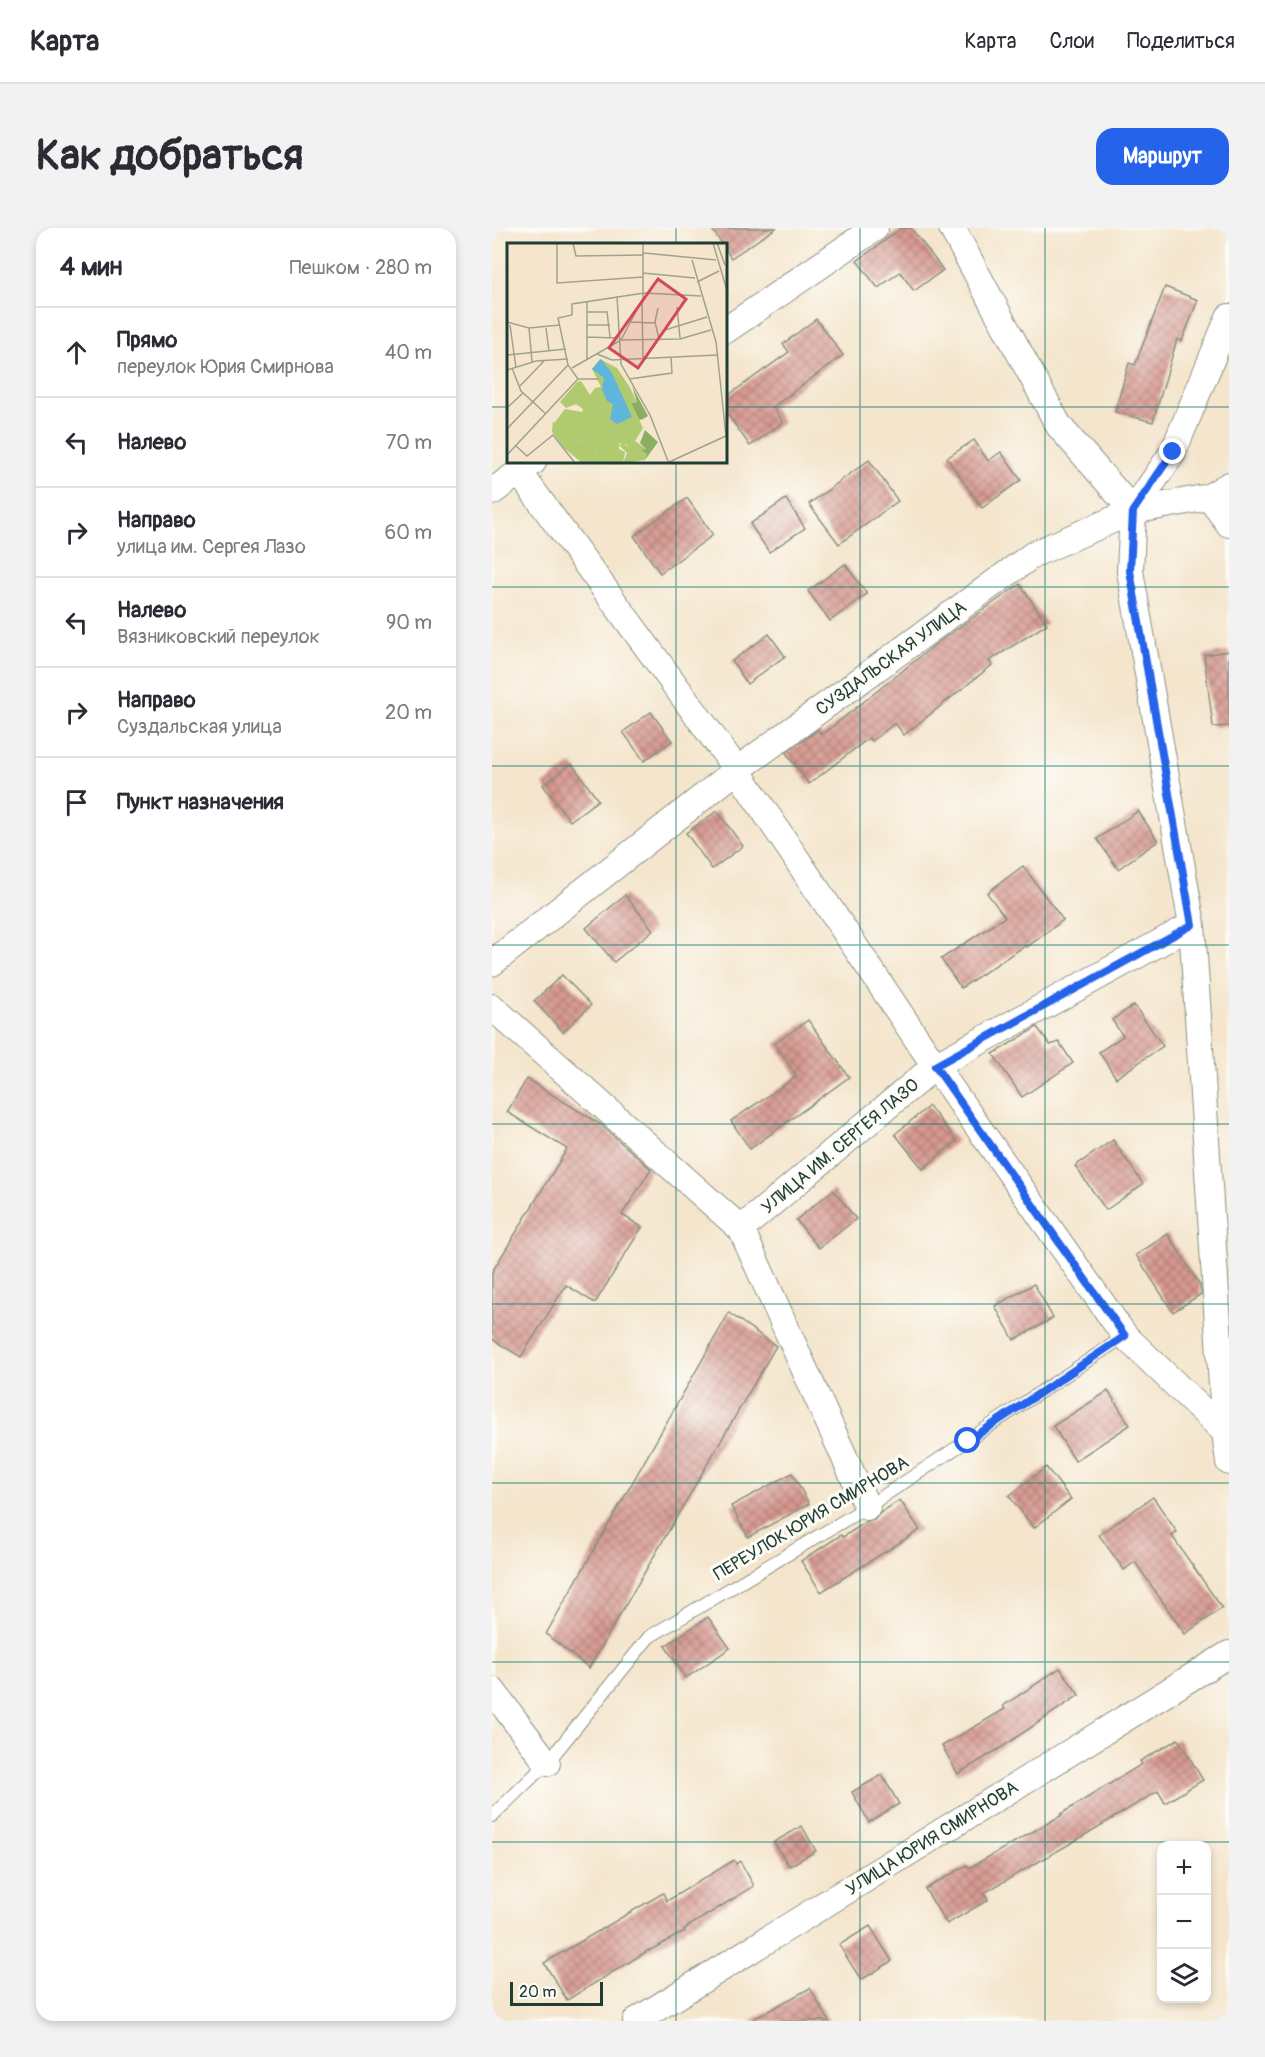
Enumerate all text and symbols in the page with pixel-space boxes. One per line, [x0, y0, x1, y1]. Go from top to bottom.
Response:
text: Карта [30, 24, 99, 59]
text: Карта [964, 28, 1016, 55]
text: Слои [1049, 28, 1094, 55]
text: Поделиться [1127, 28, 1235, 55]
button: Маршрут [1096, 128, 1229, 185]
text: Как добраться [36, 130, 303, 182]
inset map [507, 243, 728, 464]
text: 4 мин [60, 251, 122, 283]
text: Пешком · 280 m [290, 255, 432, 280]
text: Прямо [117, 326, 177, 354]
icon: ahead [60, 336, 93, 369]
text: 40 m [385, 340, 432, 365]
text: переулок Юрия Смирнова [117, 354, 334, 379]
icon: left [60, 426, 93, 459]
text: Налево [117, 428, 186, 456]
text: 70 m [386, 430, 432, 455]
route end [1159, 438, 1185, 464]
text: Направо [117, 506, 196, 534]
icon: right [60, 516, 93, 549]
text: 60 m [385, 520, 432, 545]
text: улица им. Сергея Лазо [117, 534, 306, 559]
text: Налево [117, 596, 186, 624]
street label: СУЗДАЛЬСКАЯ УЛИЦА [811, 596, 972, 721]
icon: left [60, 606, 93, 639]
text: 90 m [386, 610, 432, 635]
text: Вязниковский переулок [117, 624, 320, 649]
text: Направо [117, 686, 196, 714]
icon: right [60, 696, 93, 729]
text: 20 m [385, 700, 432, 725]
text: Суздальская улица [117, 714, 282, 739]
icon: arrive [60, 786, 93, 819]
text: Пункт назначения [117, 788, 284, 816]
street label: УЛИЦА ИМ. СЕРГЕЯ ЛАЗО [757, 1074, 924, 1219]
route start [954, 1427, 980, 1453]
street label: ПЕРЕУЛОК ЮРИЯ СМИРНОВА [709, 1451, 913, 1586]
street label: УЛИЦА ЮРИЯ СМИРНОВА [842, 1776, 1023, 1901]
map controls [1157, 1841, 1211, 2003]
button: + [1157, 1841, 1211, 1895]
button: − [1157, 1895, 1211, 1949]
button: layers [1157, 1949, 1211, 2003]
scale bar [510, 1979, 603, 2006]
text: 20 m [519, 1982, 557, 2002]

